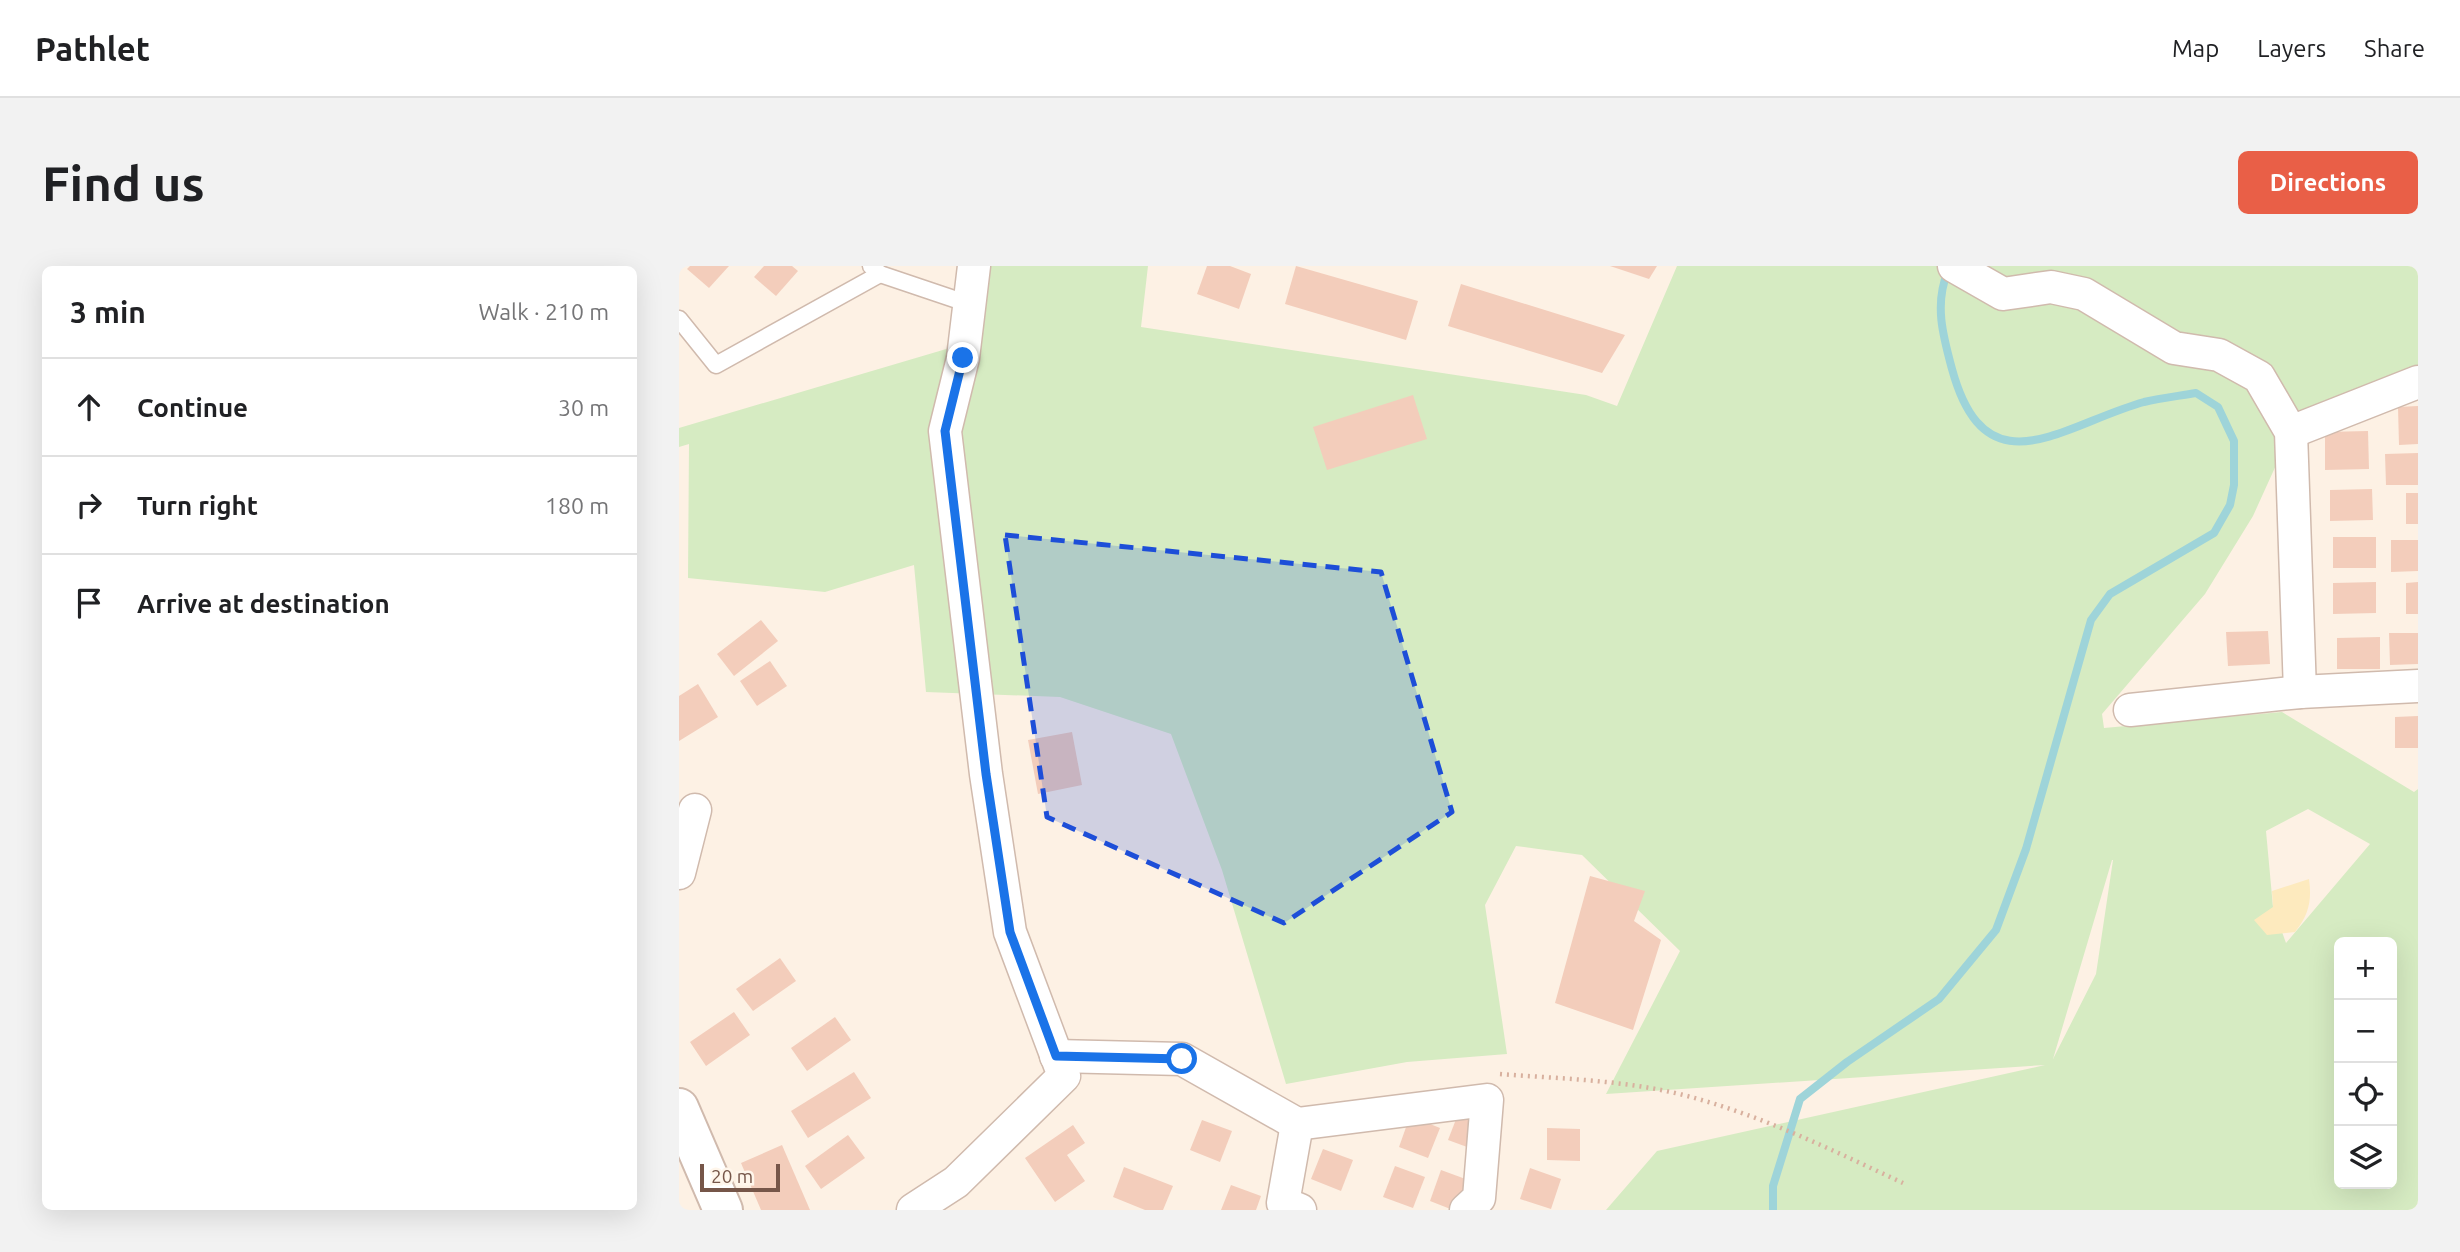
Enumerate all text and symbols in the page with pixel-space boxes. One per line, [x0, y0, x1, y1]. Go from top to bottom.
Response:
text: Pathlet [35, 30, 150, 67]
text: Map [2172, 35, 2219, 62]
text: Layers [2257, 35, 2326, 62]
text: Share [2364, 35, 2425, 62]
button: Directions [2238, 151, 2418, 214]
text: Find us [42, 155, 205, 210]
text: 3 min [70, 295, 146, 329]
text: Walk · 210 m [478, 299, 609, 324]
route end [947, 342, 978, 373]
icon: ahead [70, 388, 108, 426]
text: Continue [137, 393, 248, 422]
text: 30 m [558, 395, 609, 420]
icon: right [70, 486, 108, 524]
text: Turn right [137, 491, 258, 520]
text: 180 m [545, 493, 609, 518]
icon: arrive [70, 584, 108, 622]
text: Arrive at destination [137, 589, 390, 618]
map controls [2334, 937, 2397, 1189]
button: + [2334, 937, 2397, 1000]
button: − [2334, 1000, 2397, 1063]
route start [1166, 1043, 1197, 1074]
button: locate [2334, 1063, 2397, 1126]
button: layers [2334, 1126, 2397, 1189]
scale bar [700, 1161, 781, 1193]
text: 20 m [711, 1165, 753, 1187]

